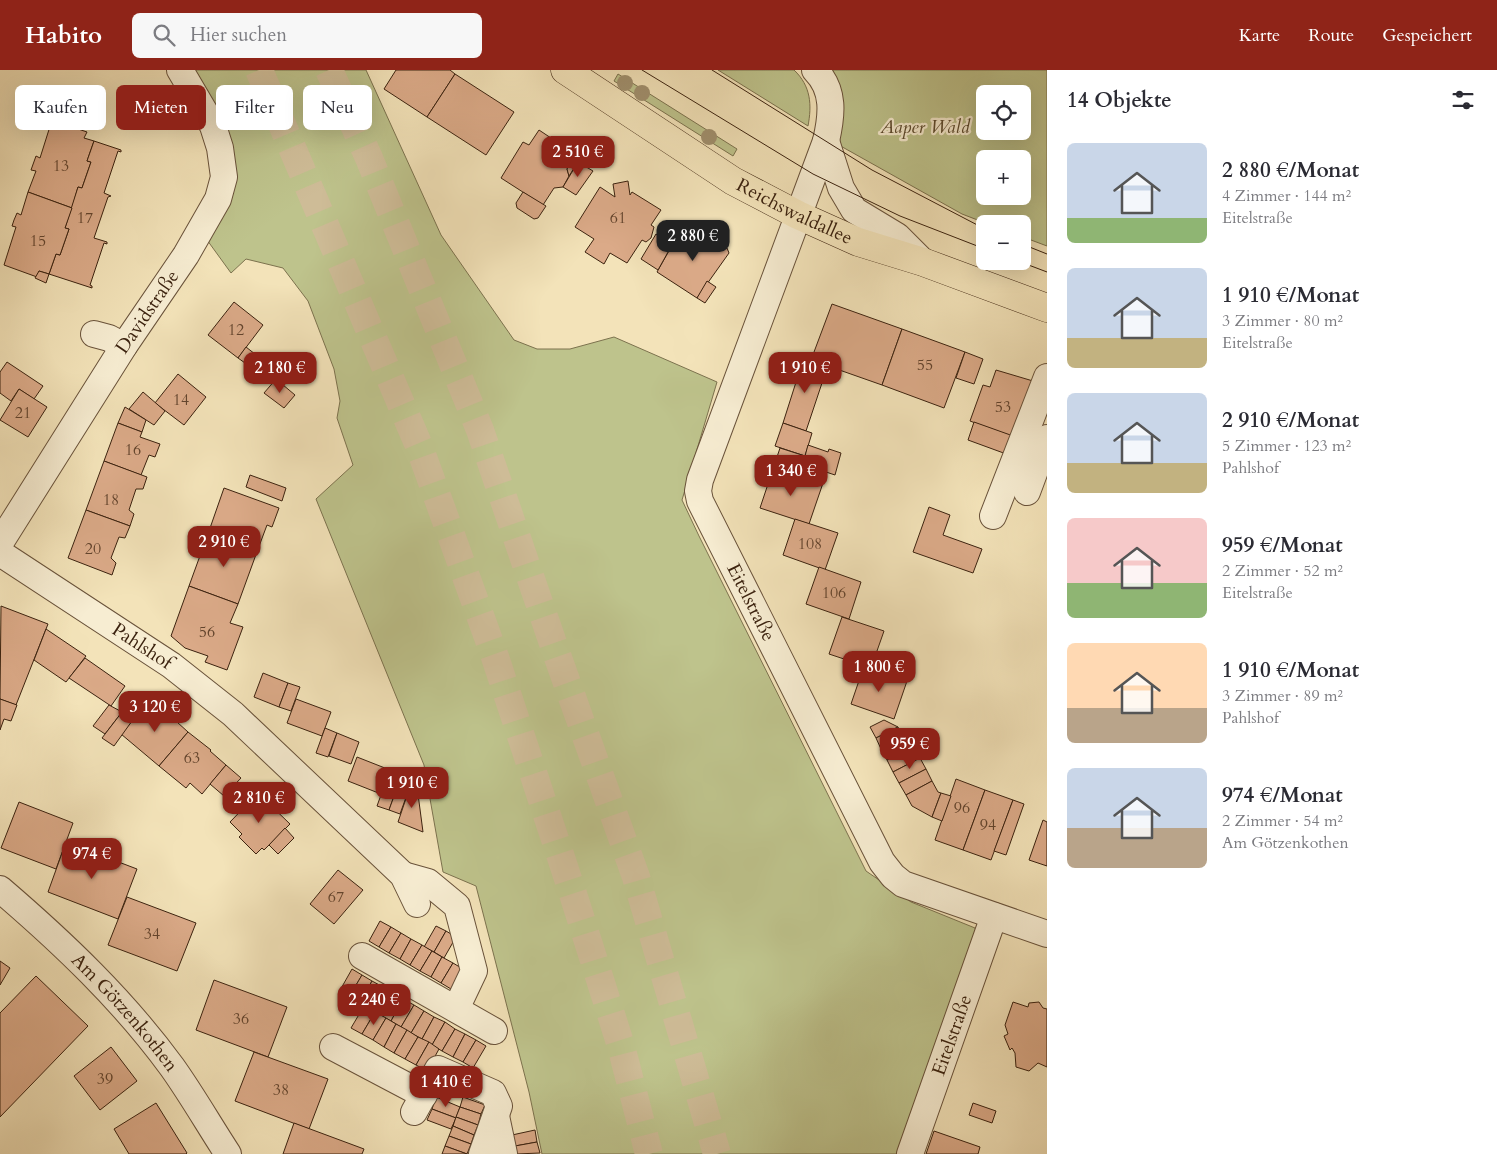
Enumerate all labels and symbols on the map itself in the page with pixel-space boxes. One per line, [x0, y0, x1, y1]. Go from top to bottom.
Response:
park label: Aaper Wald [879, 114, 971, 140]
pin: 2 510 € [532, 136, 624, 178]
house number: 13 [53, 155, 69, 177]
street label: Reichswaldallee [732, 172, 857, 251]
house number: 17 [77, 207, 93, 229]
house number: 61 [610, 207, 626, 229]
pin: 2 880 € [647, 220, 739, 262]
house number: 15 [30, 230, 46, 252]
street label: Davidstraße [109, 265, 185, 359]
house number: 12 [228, 319, 244, 341]
pin: 2 180 € [234, 352, 326, 394]
pin: 1 910 € [759, 352, 851, 394]
house number: 55 [917, 354, 933, 376]
house number: 14 [173, 389, 189, 411]
house number: 53 [995, 396, 1011, 418]
house number: 21 [15, 402, 31, 424]
house number: 16 [125, 439, 141, 461]
pin: 1 340 € [745, 454, 837, 497]
house number: 18 [103, 489, 119, 511]
pin: 2 910 € [178, 526, 270, 568]
house number: 108 [798, 533, 822, 555]
house number: 20 [85, 538, 101, 560]
street label: Eitelstraße [721, 559, 782, 646]
house number: 106 [822, 582, 846, 604]
street label: Pahlshof [107, 617, 180, 677]
house number: 56 [199, 621, 215, 643]
pin: 1 800 € [833, 650, 925, 693]
pin: 3 120 € [109, 690, 201, 733]
pin: 959 € [875, 728, 945, 770]
house number: 63 [184, 747, 200, 769]
pin: 1 910 € [366, 766, 458, 809]
pin: 2 810 € [213, 782, 305, 824]
house number: 96 [954, 797, 970, 819]
house number: 94 [980, 814, 996, 836]
pin: 974 € [57, 838, 127, 880]
house number: 67 [328, 886, 344, 908]
house number: 34 [144, 923, 160, 945]
street label: Am Götzenkothen [66, 947, 184, 1077]
pin: 2 240 € [328, 984, 420, 1026]
street label: Eitelstraße [926, 991, 978, 1079]
house number: 36 [233, 1008, 249, 1030]
pin: 1 410 € [400, 1066, 492, 1108]
house number: 39 [97, 1068, 113, 1090]
house number: 38 [273, 1079, 289, 1101]

